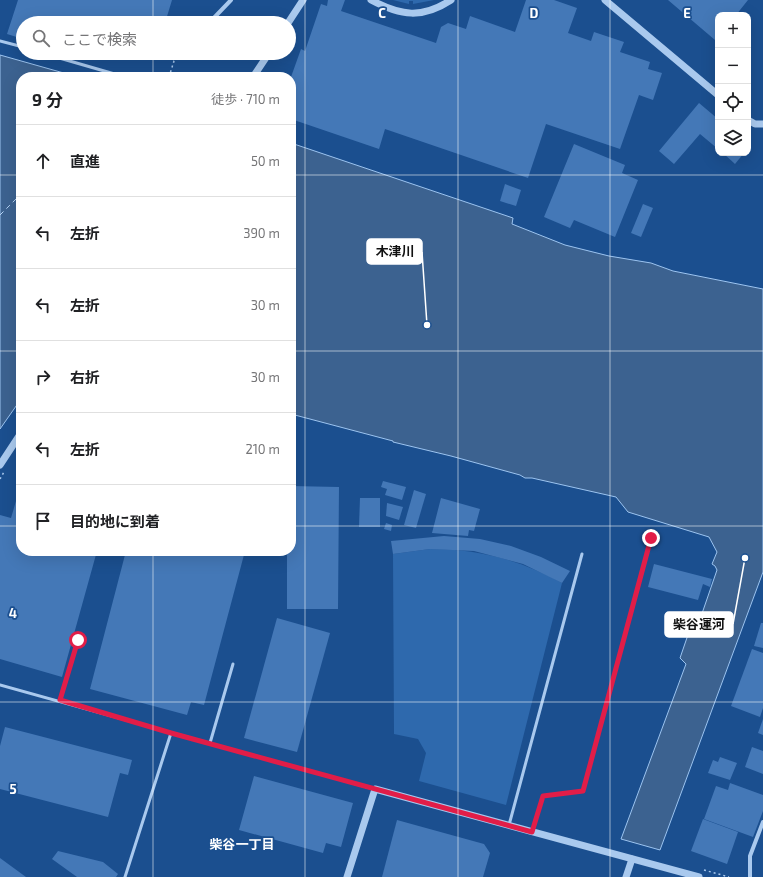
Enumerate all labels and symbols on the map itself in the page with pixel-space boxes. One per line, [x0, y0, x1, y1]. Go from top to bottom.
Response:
text: C [378, 5, 386, 21]
text: D [530, 5, 539, 21]
text: E [683, 5, 691, 21]
callout: 木津川 [367, 239, 422, 264]
text: 木津川 [375, 243, 415, 259]
route end [642, 529, 660, 547]
text: 4 [9, 605, 17, 621]
callout: 柴谷運河 [665, 612, 733, 637]
text: 柴谷運河 [673, 616, 725, 632]
route start [69, 631, 87, 649]
text: 5 [9, 781, 17, 797]
district label: 柴谷一丁目 [209, 836, 275, 852]

